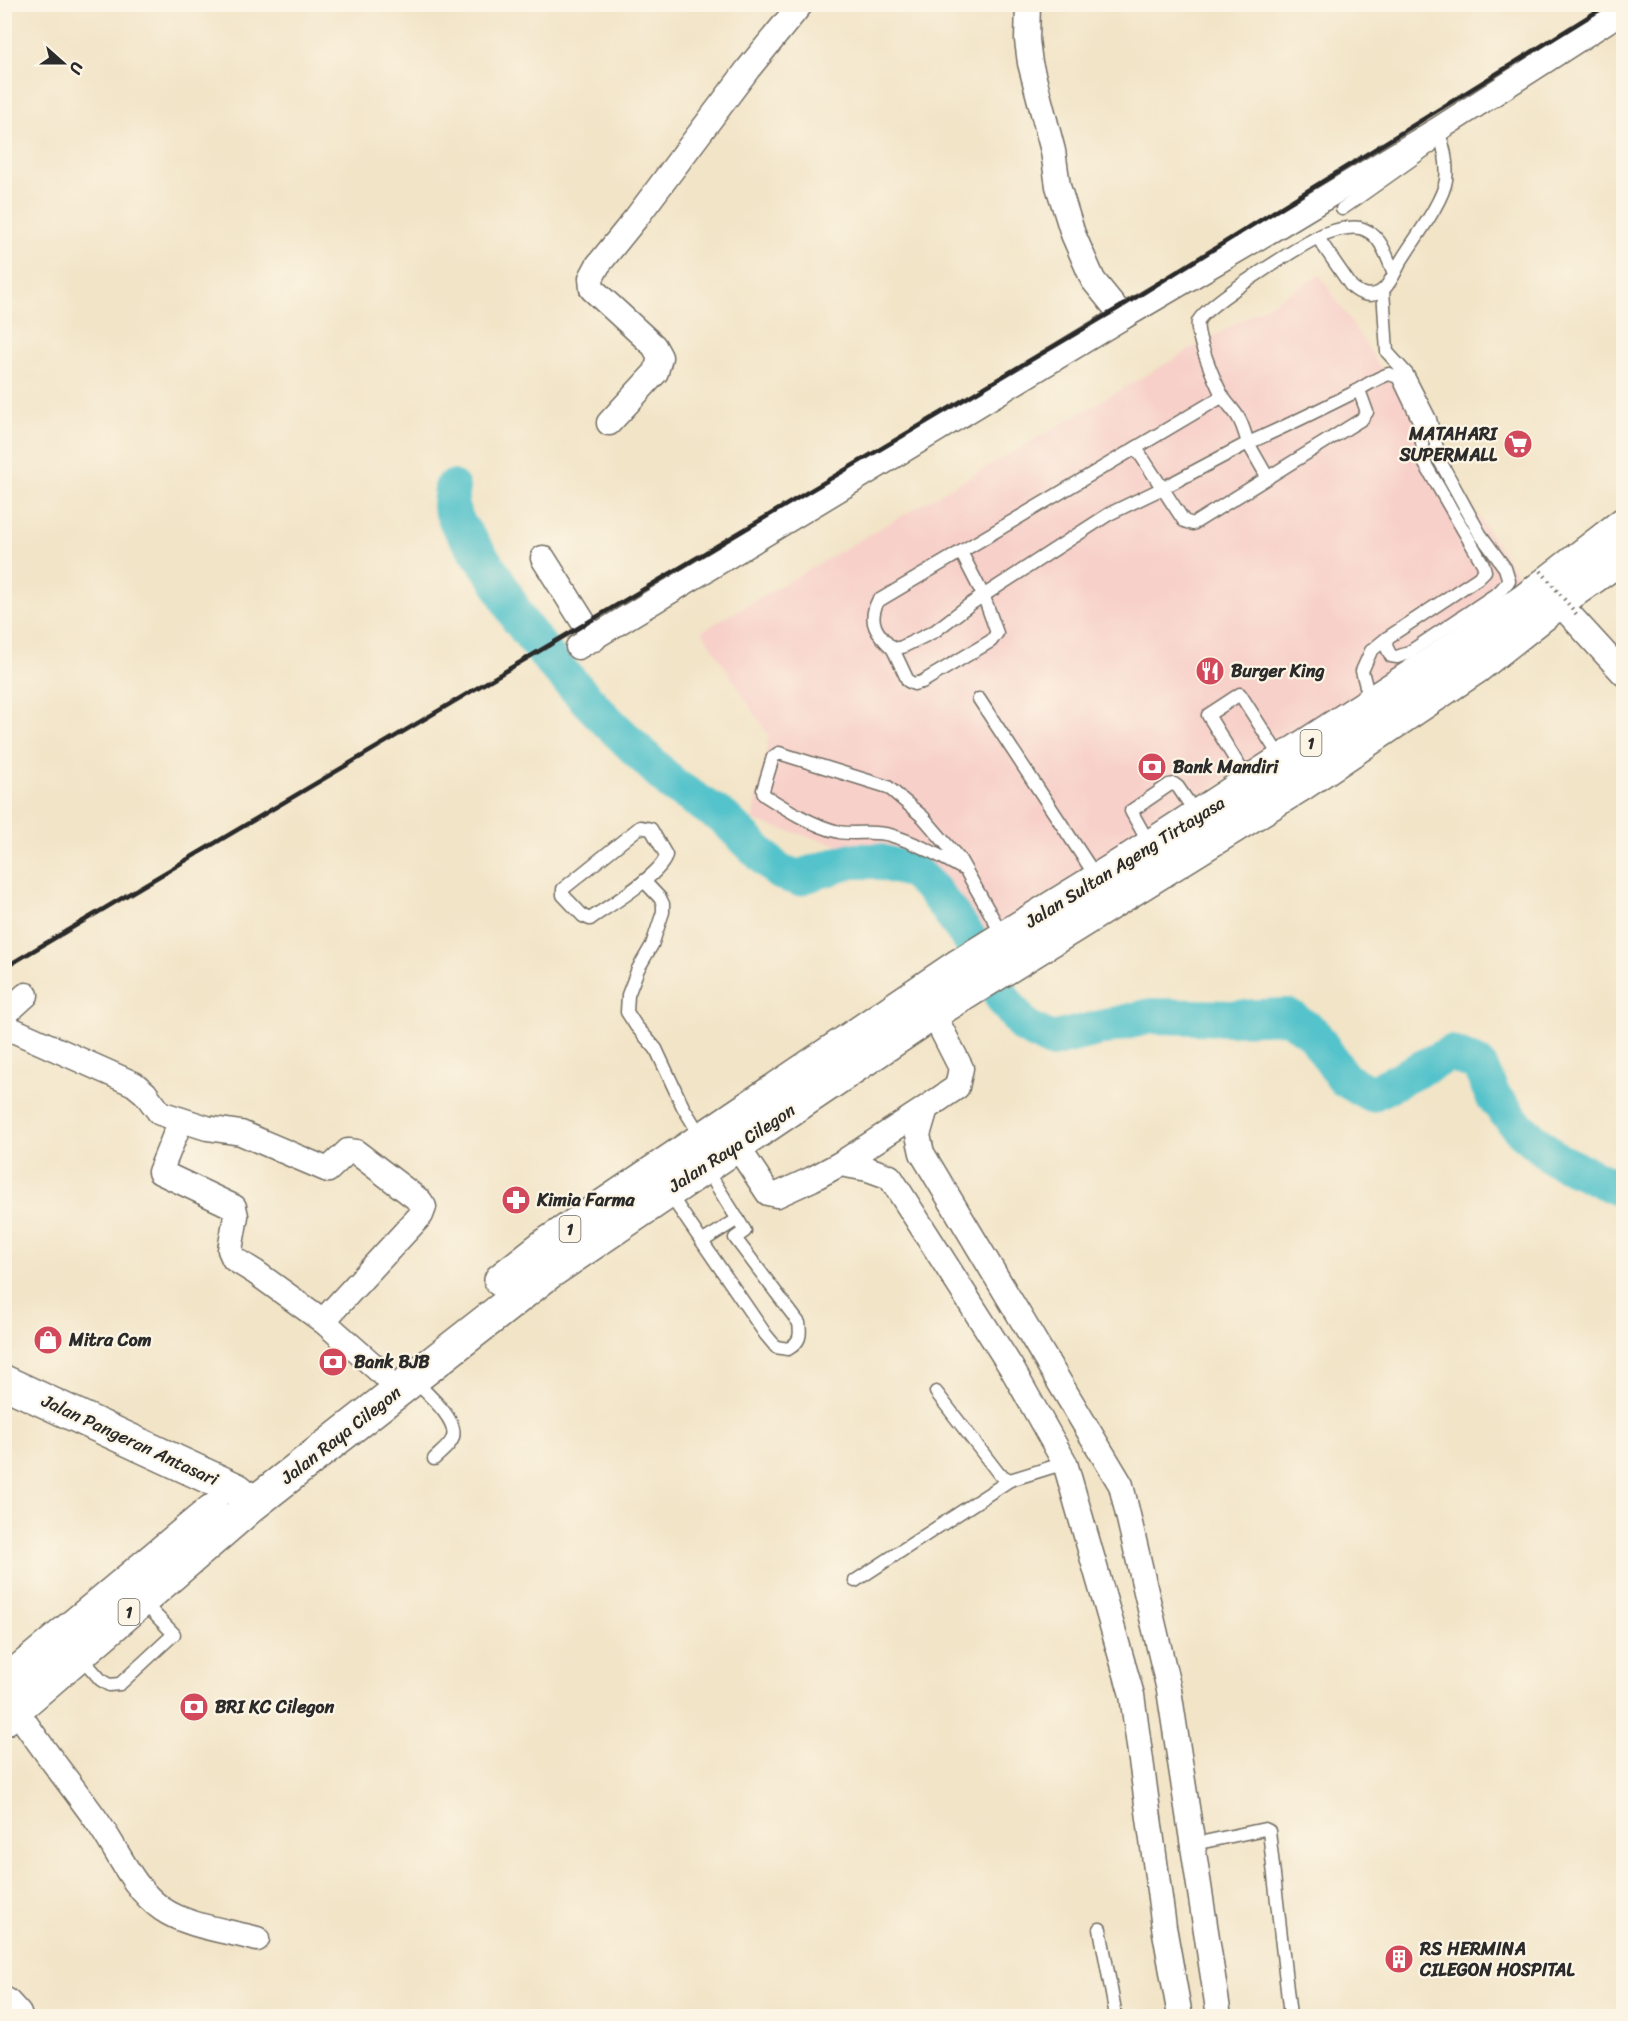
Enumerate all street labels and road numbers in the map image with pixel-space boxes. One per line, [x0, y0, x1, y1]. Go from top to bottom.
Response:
road number: 1 [1300, 730, 1322, 756]
street label: Jalan Sultan Ageng Tirtayasa [1018, 787, 1231, 937]
street label: Jalan Raya Cilegon [661, 1095, 802, 1202]
road number: 1 [560, 1216, 580, 1242]
street label: Jalan Raya Cilegon [273, 1377, 409, 1493]
street label: Jalan Pangeran Antasari [35, 1385, 225, 1495]
road number: 1 [118, 1599, 140, 1625]

